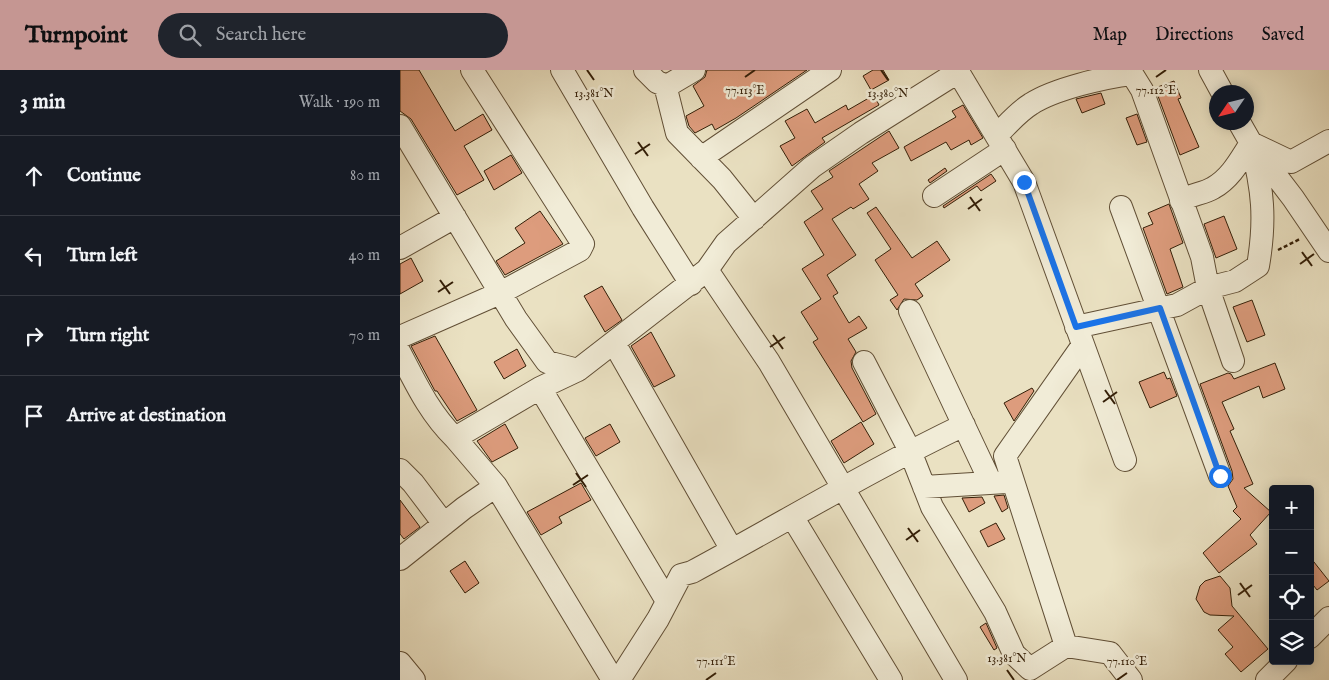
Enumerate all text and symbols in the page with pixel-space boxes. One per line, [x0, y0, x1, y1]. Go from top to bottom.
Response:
search box [158, 13, 508, 58]
text: Turnpoint [25, 20, 128, 51]
icon: search [176, 21, 204, 49]
text: Search here [216, 23, 306, 47]
text: Map [1093, 24, 1127, 47]
text: Directions [1155, 24, 1233, 47]
text: Saved [1261, 24, 1304, 47]
text: 77.113°E [725, 83, 765, 98]
text: 77.112°E [1136, 83, 1176, 98]
north arrow [1209, 85, 1254, 130]
text: 13.381°N [574, 86, 614, 101]
text: 13.380°N [868, 86, 909, 101]
text: 3 min [20, 89, 65, 116]
text: Walk · 190 m [299, 93, 380, 113]
icon: ahead [20, 162, 48, 190]
text: Continue [67, 164, 141, 188]
text: 80 m [350, 166, 380, 186]
route end [1013, 171, 1036, 194]
icon: left [20, 242, 48, 270]
text: Turn left [67, 244, 138, 268]
text: 40 m [348, 246, 380, 266]
icon: right [20, 322, 48, 350]
text: Turn right [67, 324, 149, 348]
text: 70 m [349, 326, 380, 346]
icon: arrive [20, 402, 48, 430]
text: Arrive at destination [67, 404, 226, 428]
route start [1209, 465, 1232, 488]
map controls [1269, 485, 1314, 665]
button: + [1269, 485, 1314, 530]
button: − [1269, 530, 1314, 575]
button: locate [1269, 575, 1314, 620]
button: layers [1269, 620, 1314, 665]
text: 13.381°N [987, 651, 1027, 666]
text: 77.111°E [696, 654, 736, 669]
text: 77.110°E [1107, 654, 1147, 669]

